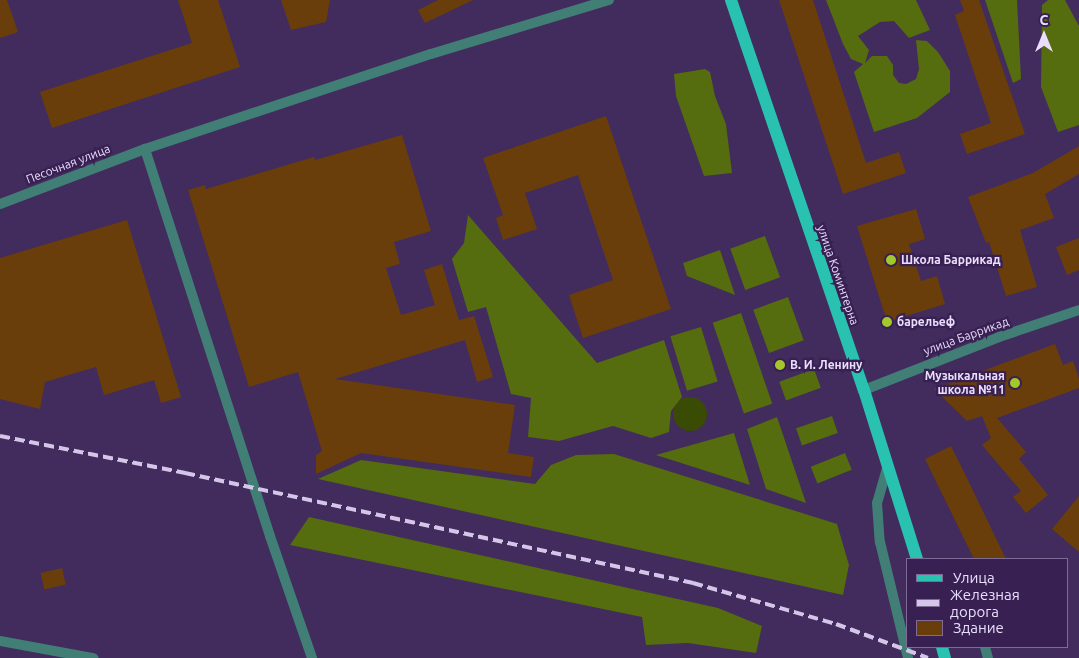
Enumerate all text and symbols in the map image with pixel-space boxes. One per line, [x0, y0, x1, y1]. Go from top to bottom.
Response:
north arrow [1019, 10, 1069, 60]
text: С [1040, 12, 1048, 28]
street label: Песочная улица [24, 141, 112, 187]
street label: улица Коминтерна [814, 223, 862, 327]
place label: Школа Баррикад [901, 253, 1001, 267]
marker: Школа Баррикад [885, 254, 897, 266]
street label: улица Баррикад [921, 314, 1011, 358]
place label: барельеф [897, 315, 955, 329]
marker: барельеф [881, 316, 893, 328]
place label: В. И. Ленину [790, 358, 862, 372]
marker: В. И. Ленину [774, 359, 786, 371]
place label: Музыкальная школа №11 [925, 369, 1005, 397]
marker: Музыкальная школа №11 [1009, 377, 1021, 389]
legend [906, 558, 1069, 648]
text: Улица [953, 569, 995, 586]
text: Железная дорога [950, 586, 1020, 620]
text: Здание [953, 619, 1004, 636]

